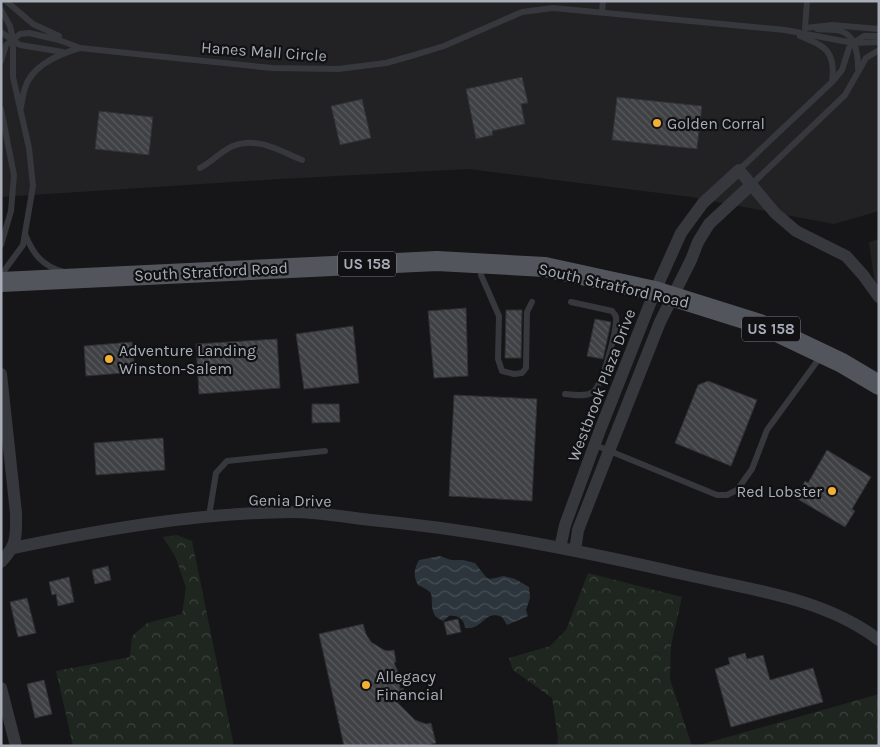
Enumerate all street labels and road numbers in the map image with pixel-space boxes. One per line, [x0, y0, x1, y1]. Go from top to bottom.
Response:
street label: Hanes Mall Circle [200, 38, 327, 65]
road number: US 158 [338, 252, 396, 276]
street label: South Stratford Road [134, 258, 288, 285]
street label: South Stratford Road [537, 259, 691, 312]
street label: Westbrook Plaza Drive [564, 306, 639, 464]
road number: US 158 [742, 316, 800, 342]
street label: Genia Drive [248, 490, 332, 511]

